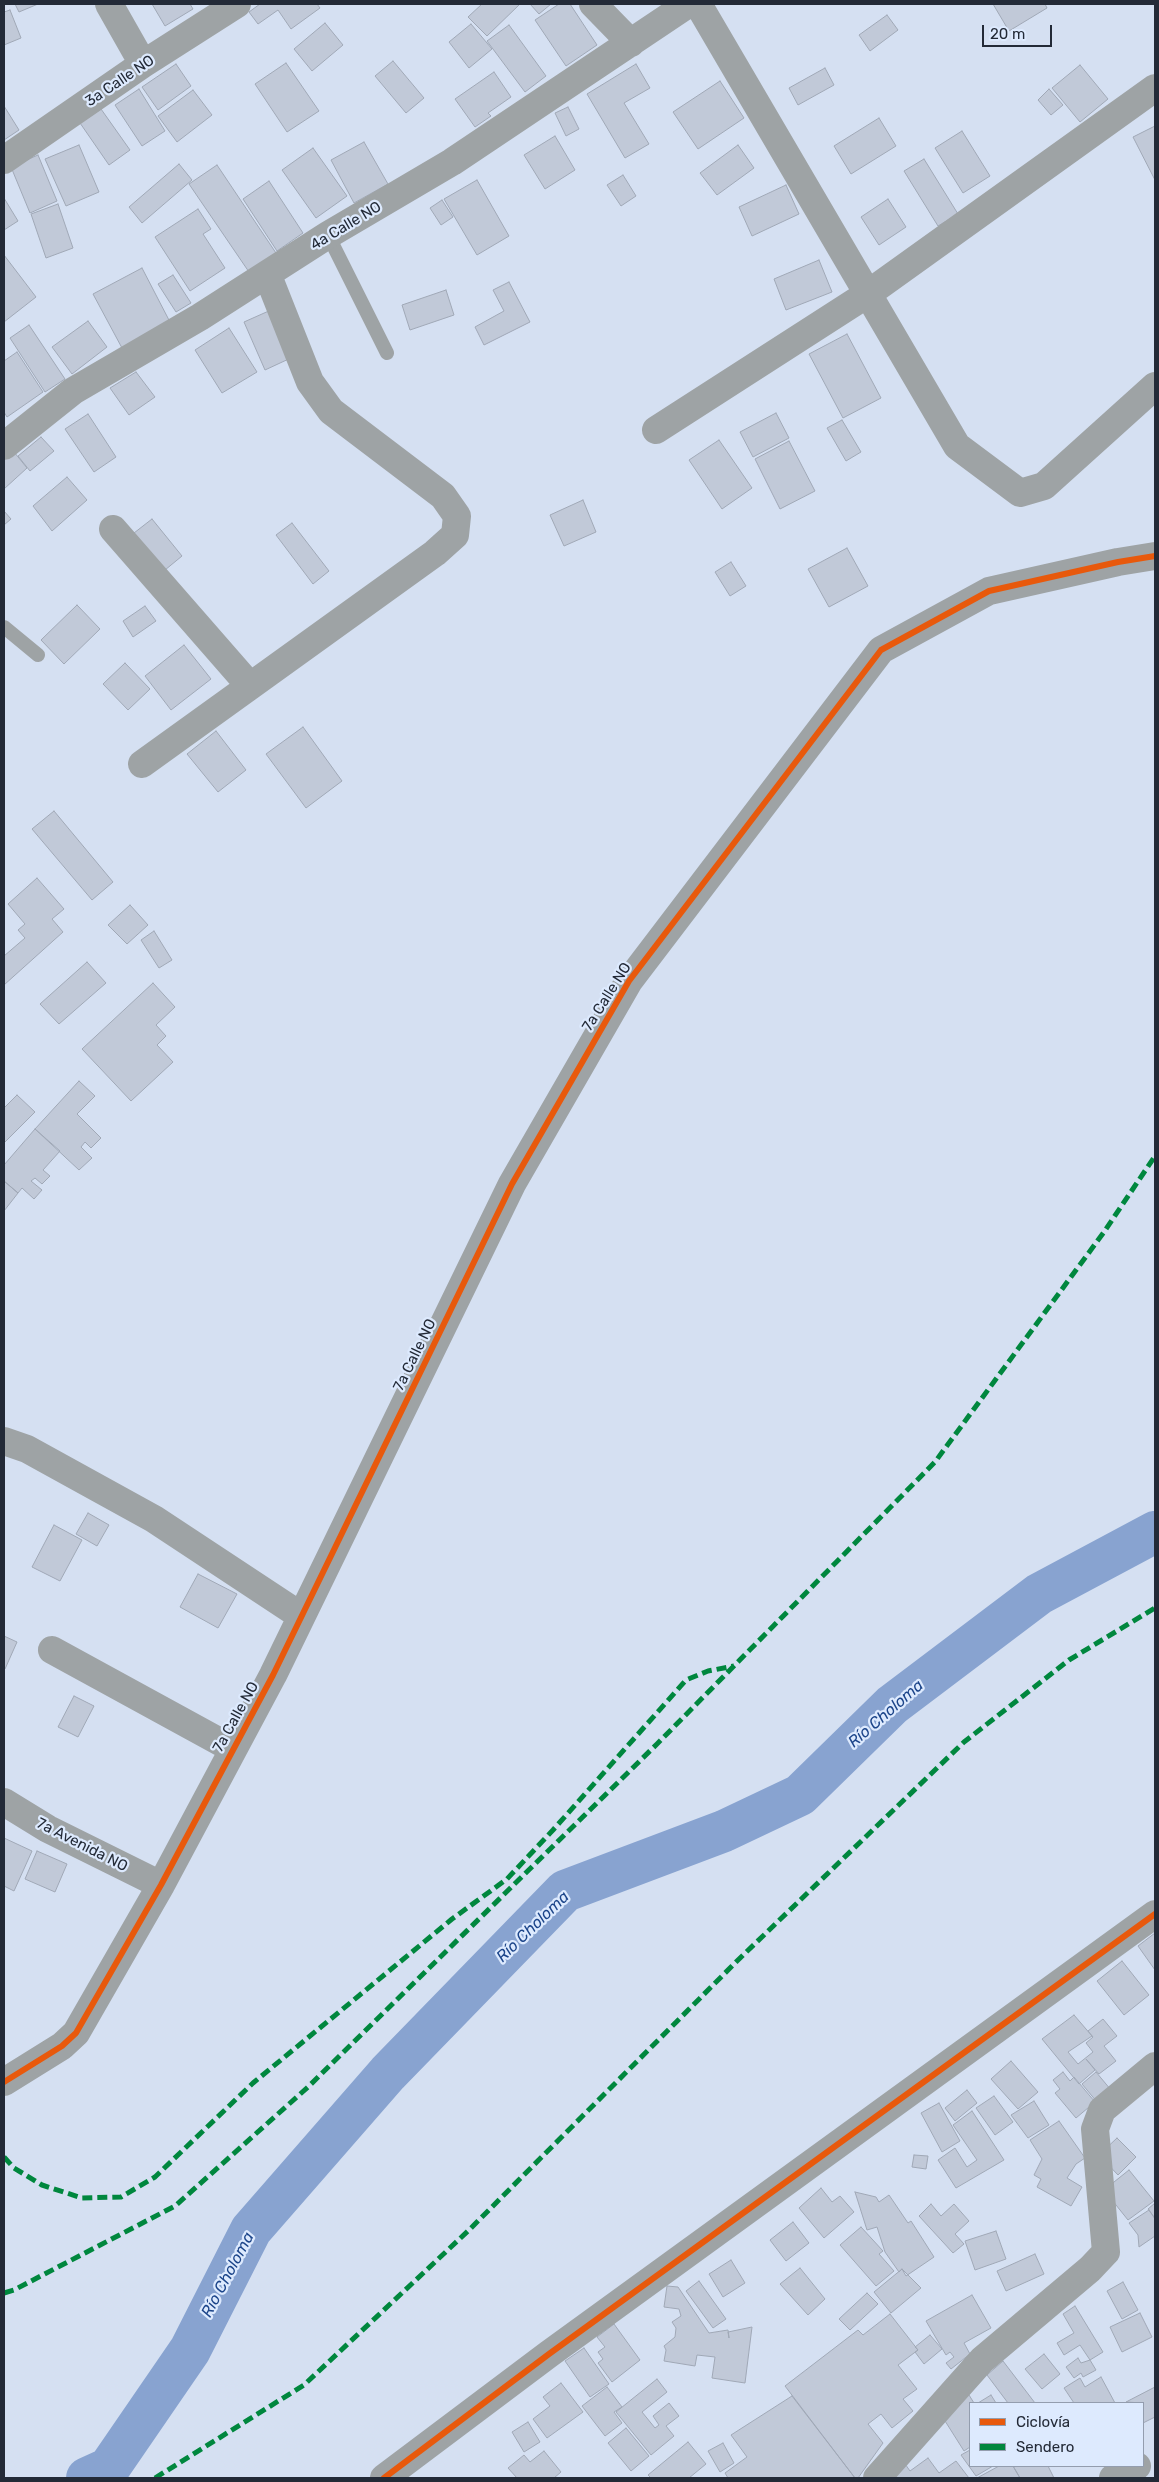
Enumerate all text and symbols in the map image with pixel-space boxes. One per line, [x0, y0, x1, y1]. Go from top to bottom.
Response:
scale bar [984, 15, 1054, 47]
text: 20 m [990, 25, 1025, 43]
street label: 3a Calle NO [82, 51, 158, 111]
street label: 4a Calle NO [307, 198, 385, 254]
street label: 7a Calle NO [579, 959, 635, 1035]
street label: 7a Calle NO [390, 1316, 440, 1394]
water label: Río Choloma [844, 1676, 928, 1752]
street label: 7a Calle NO [209, 1679, 263, 1755]
street label: 7a Avenida NO [33, 1814, 131, 1876]
water label: Río Choloma [493, 1888, 573, 1966]
water label: Río Choloma [198, 2229, 258, 2321]
legend [969, 2402, 1144, 2467]
text: Ciclovía [1016, 2413, 1070, 2431]
text: Sendero [1016, 2438, 1074, 2456]

